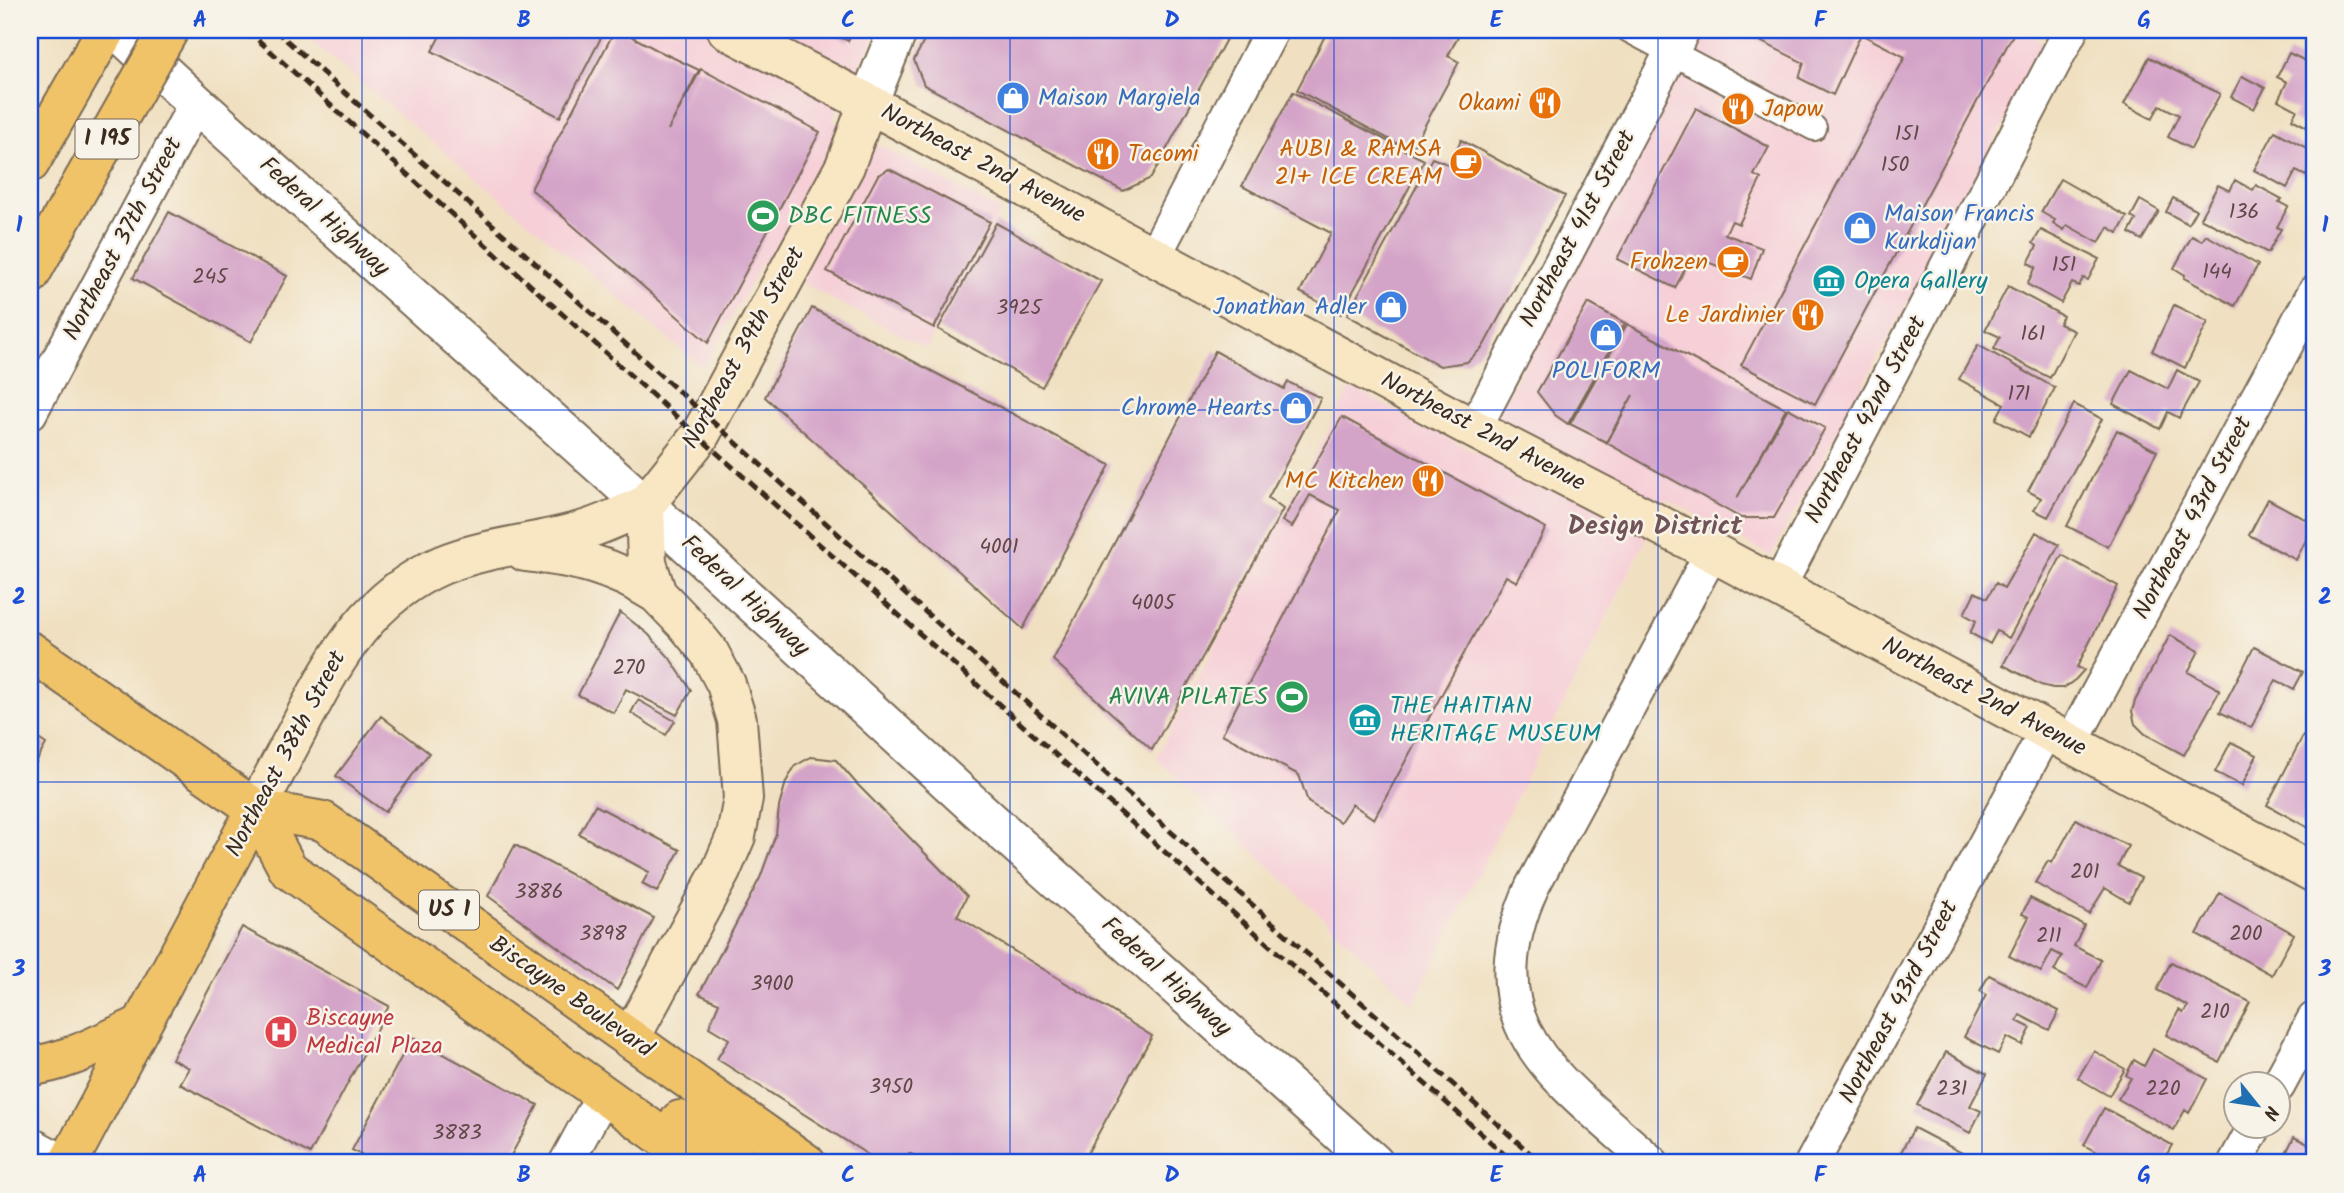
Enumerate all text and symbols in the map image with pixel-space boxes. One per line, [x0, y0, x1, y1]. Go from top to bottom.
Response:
text: A [193, 3, 207, 39]
text: B [517, 3, 531, 39]
text: C [841, 3, 855, 39]
text: D [1164, 3, 1180, 39]
text: E [1490, 3, 1504, 39]
text: F [1814, 3, 1828, 39]
text: G [2137, 3, 2151, 39]
shop icon: Maison Margiela [994, 79, 1032, 117]
place label: Maison Margiela [1038, 79, 1201, 118]
place label: Okami [1458, 84, 1521, 123]
restaurant icon: Okami [1526, 84, 1564, 122]
restaurant icon: Japow [1719, 90, 1757, 128]
place label: Japow [1762, 90, 1824, 129]
street label: Northeast 2nd Avenue [873, 93, 1093, 235]
house number: 151 [1895, 118, 1919, 151]
road number: I 195 [76, 120, 138, 158]
street label: Northeast 41st Street [1509, 122, 1647, 335]
street label: Northeast 37th Street [53, 130, 194, 348]
place label: AUBI & RAMSA 21+ ICE CREAM [1275, 130, 1442, 197]
restaurant icon: Tacomi [1084, 135, 1122, 173]
place label: Tacomi [1128, 135, 1200, 174]
cafe icon: AUBI & RAMSA 21+ ICE CREAM [1447, 144, 1485, 182]
street label: Federal Highway [249, 147, 399, 287]
house number: 150 [1881, 149, 1909, 182]
place label: Maison Francis Kurkdijan [1884, 195, 2035, 262]
house number: 136 [2229, 196, 2259, 229]
sports icon: DBC FITNESS [744, 197, 782, 235]
place label: DBC FITNESS [788, 197, 932, 236]
text: 1 [16, 208, 23, 244]
text: 1 [2322, 208, 2329, 244]
shop icon: Maison Francis Kurkdijan [1841, 209, 1879, 247]
street label: Northeast 39th Street [672, 239, 816, 456]
place label: Frohzen [1630, 243, 1708, 282]
cafe icon: Frohzen [1714, 243, 1752, 281]
house number: 151 [2052, 249, 2076, 282]
house number: 144 [2202, 256, 2232, 289]
house number: 245 [192, 261, 229, 294]
museum icon: Opera Gallery [1810, 262, 1848, 300]
place label: Opera Gallery [1854, 262, 1988, 301]
place label: Jonathan Adler [1213, 288, 1368, 327]
shop icon: Jonathan Adler [1372, 288, 1410, 326]
house number: 3925 [996, 292, 1044, 325]
place label: Le Jardinier [1665, 296, 1786, 335]
restaurant icon: Le Jardinier [1789, 296, 1827, 334]
street label: Northeast 42nd Street [1795, 308, 1938, 531]
shop icon: POLIFORM [1587, 316, 1625, 354]
house number: 161 [2021, 318, 2045, 351]
place label: POLIFORM [1552, 352, 1660, 391]
street label: Northeast 2nd Avenue [1373, 361, 1593, 503]
house number: 171 [2008, 378, 2030, 411]
place label: Chrome Hearts [1121, 389, 1272, 428]
shop icon: Chrome Hearts [1277, 389, 1315, 427]
street label: Northeast 43rd Street [2123, 409, 2264, 627]
place label: MC Kitchen [1285, 462, 1404, 501]
restaurant icon: MC Kitchen [1409, 462, 1447, 500]
district label: Design District [1568, 506, 1742, 548]
street label: Federal Highway [671, 525, 819, 667]
house number: 4001 [979, 531, 1019, 564]
text: 2 [12, 580, 26, 616]
text: 2 [2318, 580, 2332, 616]
house number: 4005 [1131, 587, 1177, 620]
street label: Northeast 2nd Avenue [1874, 626, 2094, 768]
street label: Northeast 38th Street [215, 643, 357, 864]
house number: 270 [613, 652, 645, 685]
place label: AVIVA PILATES [1108, 678, 1268, 717]
sports icon: AVIVA PILATES [1273, 678, 1311, 716]
place label: THE HAITIAN HERITAGE MUSEUM [1390, 687, 1601, 754]
museum icon: THE HAITIAN HERITAGE MUSEUM [1346, 701, 1384, 739]
house number: 201 [2070, 856, 2100, 889]
house number: 3886 [515, 876, 563, 909]
road number: US 1 [419, 890, 479, 930]
street label: Northeast 43rd Street [1829, 893, 1970, 1111]
street label: Federal Highway [1091, 907, 1241, 1047]
house number: 3898 [579, 918, 627, 951]
house number: 200 [2229, 918, 2263, 951]
house number: 211 [2036, 920, 2062, 953]
street label: Biscayne Boulevard [481, 926, 662, 1069]
text: 3 [12, 952, 26, 988]
text: 3 [2318, 952, 2332, 988]
house number: 3900 [750, 968, 794, 1001]
house number: 210 [2200, 996, 2230, 1029]
place label: Biscayne Medical Plaza [306, 999, 443, 1066]
hospital icon: Biscayne Medical Plaza [262, 1013, 300, 1051]
north arrow [2222, 1070, 2292, 1140]
house number: 3950 [869, 1071, 913, 1104]
house number: 231 [1937, 1073, 1967, 1106]
house number: 220 [2146, 1073, 2180, 1106]
text: N [2254, 1100, 2286, 1125]
house number: 3883 [432, 1117, 482, 1150]
text: A [193, 1158, 207, 1193]
text: B [517, 1158, 531, 1193]
text: C [841, 1158, 855, 1193]
text: D [1164, 1158, 1180, 1193]
text: E [1490, 1158, 1504, 1193]
text: F [1814, 1158, 1828, 1193]
text: G [2137, 1158, 2151, 1193]

